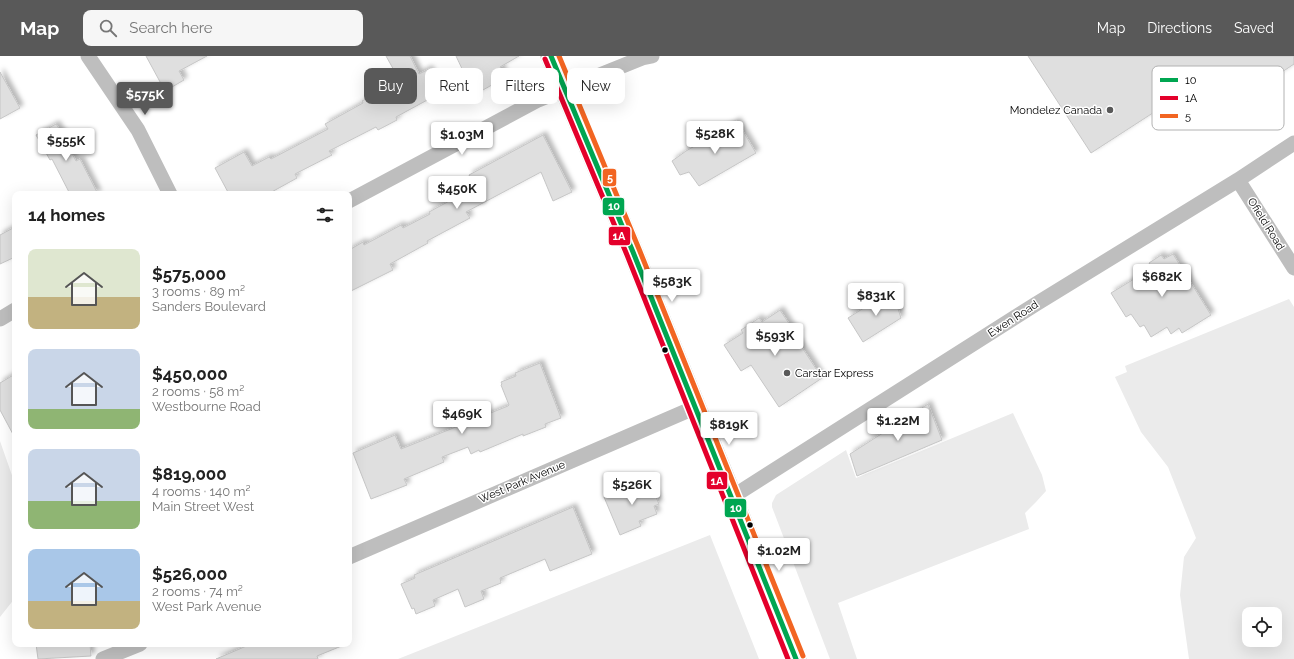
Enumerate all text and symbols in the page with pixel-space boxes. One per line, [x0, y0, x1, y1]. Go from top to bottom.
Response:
search box [83, 10, 363, 46]
text: Map [20, 17, 59, 39]
icon: search [97, 17, 119, 39]
text: Search here [129, 19, 213, 37]
text: Map [1097, 20, 1125, 36]
text: Directions [1147, 20, 1212, 36]
text: Saved [1234, 20, 1274, 36]
legend [1152, 66, 1284, 130]
chip: Buy [364, 68, 417, 104]
chip: Rent [425, 68, 483, 104]
chip: Filters [491, 68, 559, 104]
chip: New [567, 68, 625, 104]
text: 10 [1185, 74, 1197, 87]
pin: $575K [117, 82, 173, 116]
text: $575K [126, 87, 164, 102]
text: 1A [1185, 92, 1198, 105]
place label: Mondelez Canada [1010, 104, 1102, 117]
marker: Mondelez Canada [1105, 105, 1115, 115]
text: 5 [1185, 110, 1191, 123]
pin: $528K [687, 121, 743, 155]
pin: $1.03M [429, 122, 495, 156]
text: $528K [695, 126, 735, 141]
text: $1.03M [440, 127, 484, 142]
pin: $555K [38, 128, 94, 162]
text: $555K [47, 133, 85, 148]
line badge: 5 [602, 168, 617, 187]
text: 5 [607, 172, 613, 185]
pin: $450K [429, 176, 485, 210]
text: $450K [437, 181, 477, 196]
street label: Ofield Road [1245, 195, 1287, 253]
line badge: 10 [602, 197, 625, 216]
text: 10 [608, 200, 620, 213]
icon: filters [314, 204, 336, 226]
text: 14 homes [28, 205, 105, 225]
line badge: 1A [608, 226, 631, 246]
text: 1A [613, 230, 626, 243]
text: $575,000 [152, 264, 226, 284]
pin: $682K [1134, 264, 1190, 298]
icon: home [60, 265, 108, 313]
pin: $583K [644, 269, 700, 303]
text: $682K [1142, 269, 1182, 284]
text: $583K [652, 274, 692, 289]
pin: $831K [848, 283, 904, 317]
text: 3 rooms · 89 m² [152, 284, 245, 299]
text: $831K [857, 288, 895, 303]
street label: Ewen Road [985, 298, 1041, 340]
text: Sanders Boulevard [152, 299, 266, 314]
pin: $593K [747, 323, 803, 357]
text: $593K [755, 328, 795, 343]
unlabelled marker [660, 345, 670, 355]
text: $450,000 [152, 364, 228, 384]
icon: home [60, 365, 108, 413]
place label: Carstar Express [795, 367, 874, 380]
marker: Carstar Express [782, 368, 792, 378]
text: 2 rooms · 58 m² [152, 384, 244, 399]
text: Westbourne Road [152, 399, 261, 414]
pin: $469K [434, 401, 490, 435]
text: $469K [442, 406, 482, 421]
pin: $1.22M [865, 408, 931, 442]
pin: $819K [701, 412, 757, 446]
text: $1.22M [876, 413, 920, 428]
text: $819K [710, 417, 748, 432]
street label: West Park Avenue [477, 458, 568, 506]
text: $819,000 [152, 464, 227, 484]
icon: home [60, 465, 108, 513]
line badge: 1A [706, 471, 728, 490]
pin: $526K [604, 472, 660, 506]
text: 1A [711, 475, 724, 488]
text: $526K [612, 477, 652, 492]
text: 4 rooms · 140 m² [152, 484, 250, 499]
line badge: 10 [724, 498, 747, 518]
text: Main Street West [152, 499, 254, 514]
text: 10 [730, 502, 742, 515]
unlabelled marker [745, 520, 755, 530]
pin: $1.02M [746, 538, 812, 572]
text: $1.02M [757, 543, 801, 558]
text: $526,000 [152, 564, 227, 584]
icon: home [60, 565, 108, 613]
text: 2 rooms · 74 m² [152, 584, 243, 599]
text: West Park Avenue [152, 599, 261, 614]
map controls [1242, 607, 1282, 647]
button: locate [1242, 607, 1282, 647]

